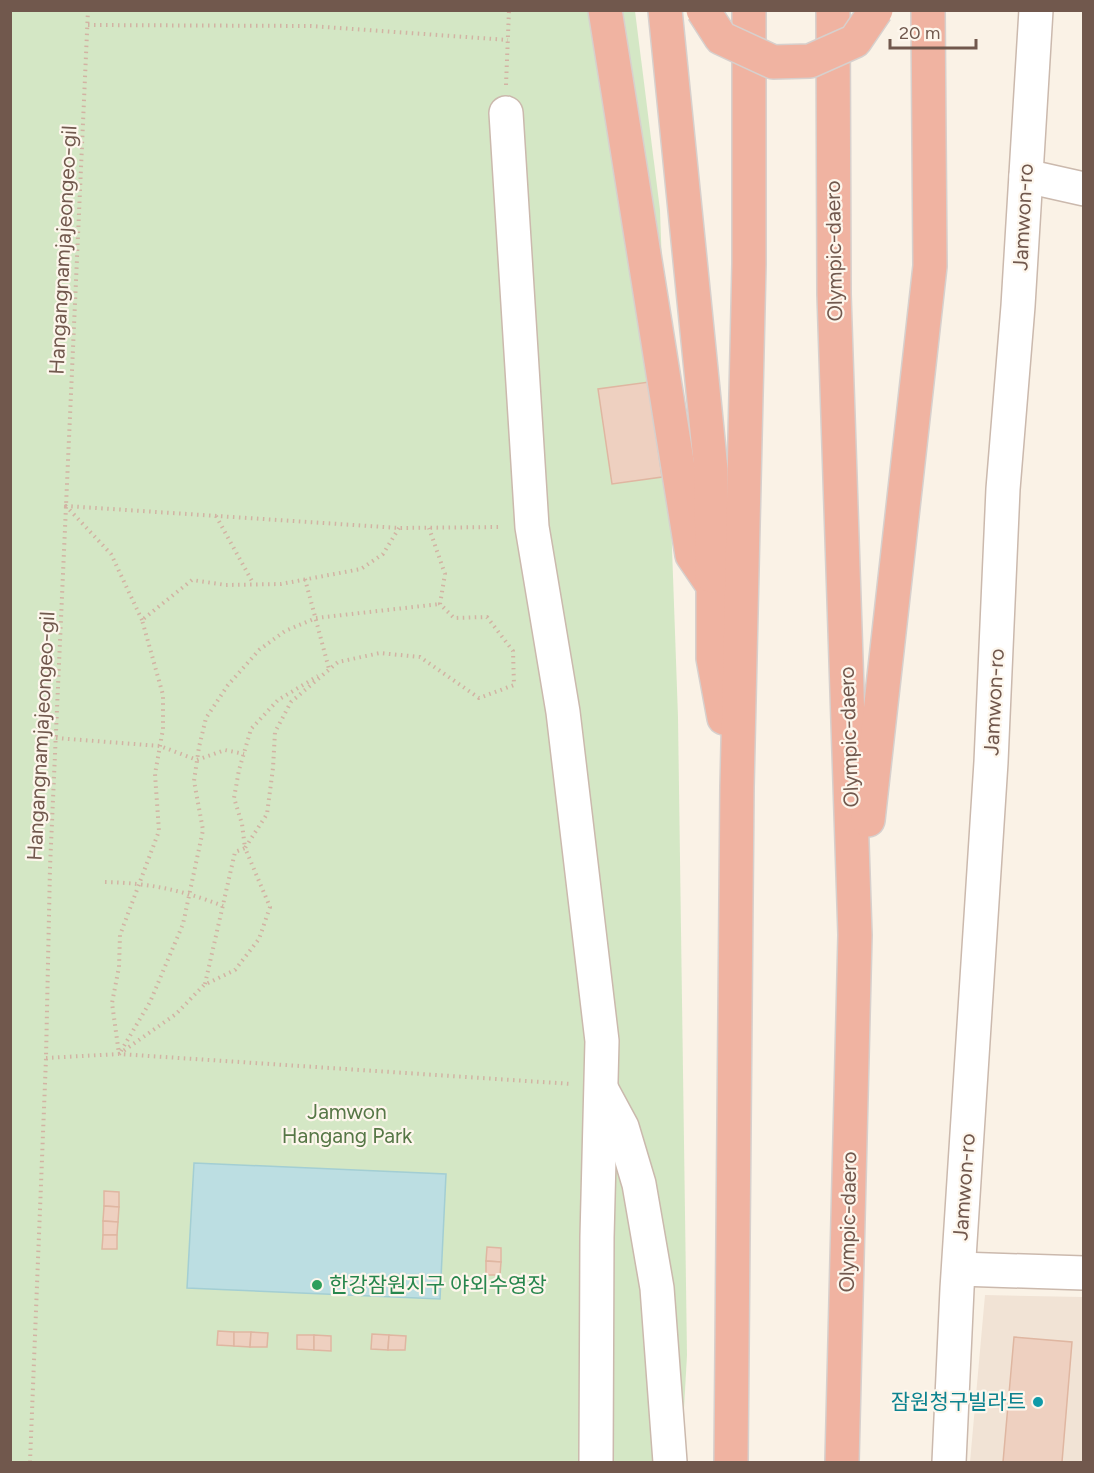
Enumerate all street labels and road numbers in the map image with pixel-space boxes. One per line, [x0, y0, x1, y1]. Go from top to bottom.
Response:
street label: Hangangnamjajeongeo-gil [43, 125, 82, 375]
street label: Jamwon-ro [1007, 163, 1038, 271]
street label: Olympic-daero [820, 180, 847, 322]
street label: Hangangnamjajeongeo-gil [21, 611, 60, 861]
street label: Jamwon-ro [978, 648, 1009, 756]
street label: Olympic-daero [834, 666, 863, 808]
street label: Jamwon-ro [947, 1133, 980, 1241]
street label: Olympic-daero [834, 1151, 861, 1293]

